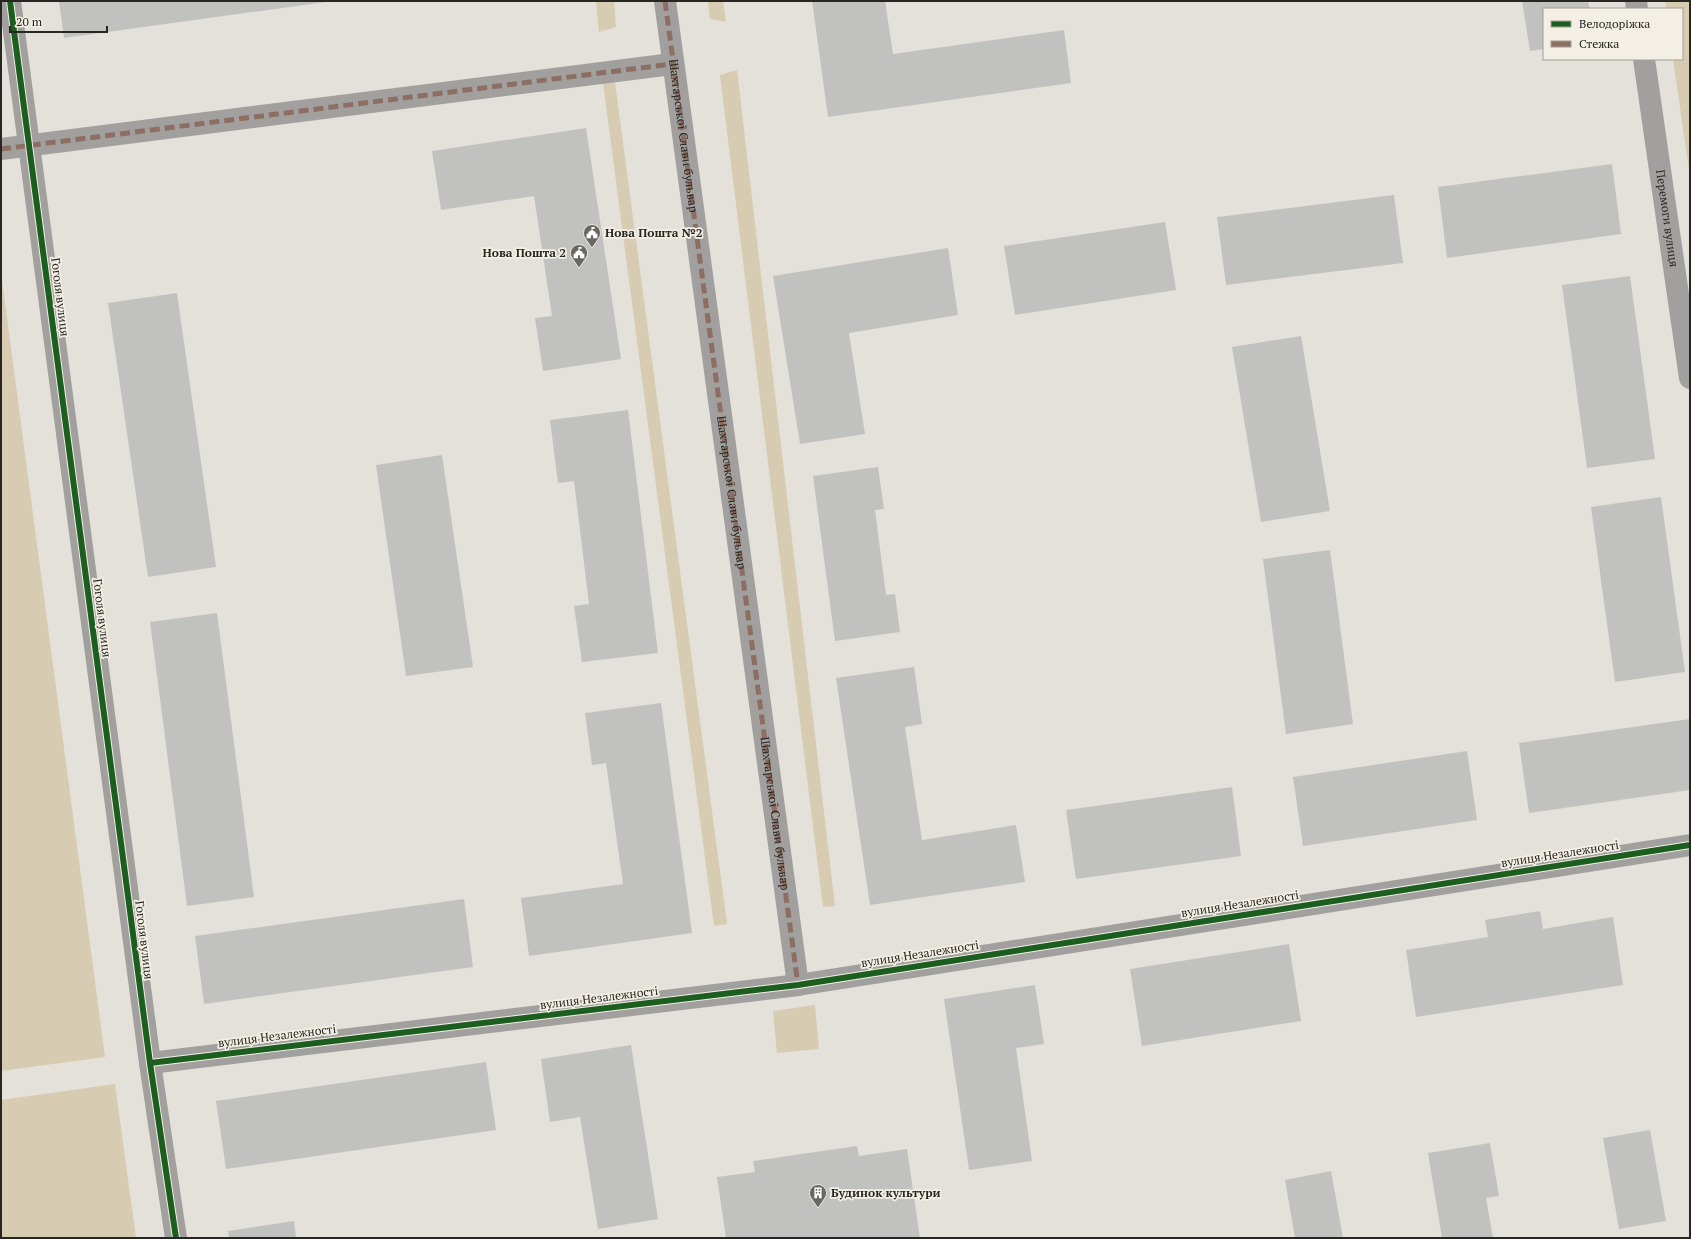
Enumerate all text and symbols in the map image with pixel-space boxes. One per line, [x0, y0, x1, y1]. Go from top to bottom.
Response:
scale bar [10, 8, 107, 34]
legend [1543, 8, 1683, 60]
text: 20 m [16, 14, 43, 29]
text: Велодоріжка [1579, 16, 1650, 31]
text: Стежка [1579, 36, 1619, 51]
street label: Шахтарської Слави бульвар [666, 58, 702, 214]
street label: Перемоги вулиця [1653, 169, 1682, 268]
public building icon: Нова Пошта №2 [582, 223, 602, 248]
place label: Нова Пошта №2 [605, 225, 703, 240]
public building icon: Нова Пошта 2 [569, 243, 589, 268]
place label: Нова Пошта 2 [483, 245, 566, 260]
street label: Гоголя вулиця [48, 257, 73, 337]
street label: Шахтарської Слави бульвар [714, 415, 750, 570]
street label: Гоголя вулиця [90, 578, 115, 658]
street label: Шахтарської Слави бульвар [758, 736, 793, 891]
street label: вулиця Незалежності [1500, 837, 1620, 870]
street label: вулиця Незалежності [1180, 887, 1300, 920]
street label: Гоголя вулиця [132, 900, 157, 980]
street label: вулиця Незалежності [860, 937, 980, 970]
street label: вулиця Незалежності [539, 983, 659, 1012]
street label: вулиця Незалежності [217, 1021, 337, 1050]
building icon: Будинок культури [808, 1183, 828, 1208]
place label: Будинок культури [831, 1185, 941, 1200]

